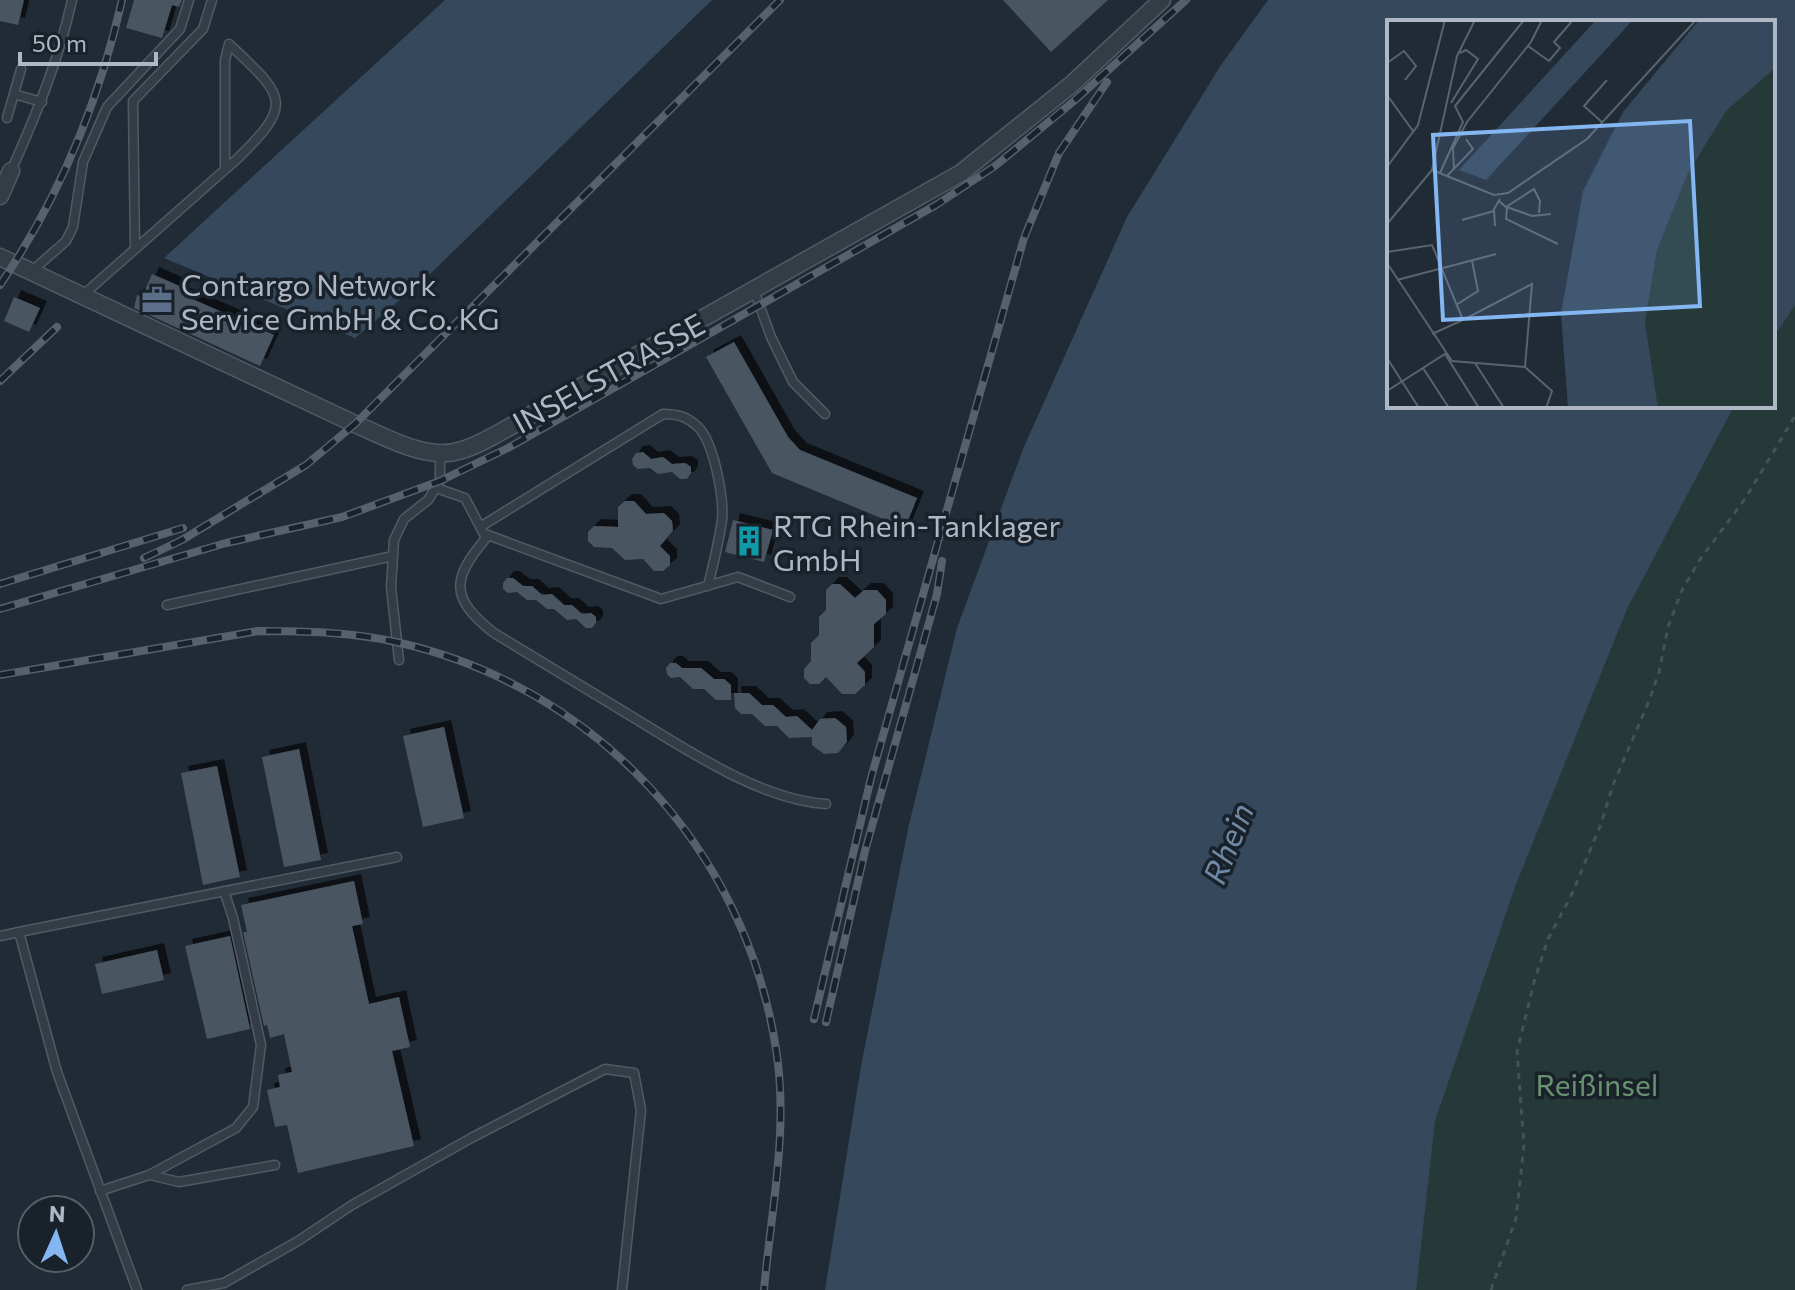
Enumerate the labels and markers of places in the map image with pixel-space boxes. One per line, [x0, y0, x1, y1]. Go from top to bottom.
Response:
place label: Contargo Network Service GmbH & Co. KG [181, 265, 499, 336]
office icon: Contargo Network Service GmbH & Co. KG [140, 283, 174, 317]
place label: RTG Rhein-Tanklager GmbH [773, 506, 1060, 577]
building icon: RTG Rhein-Tanklager GmbH [732, 524, 766, 558]

